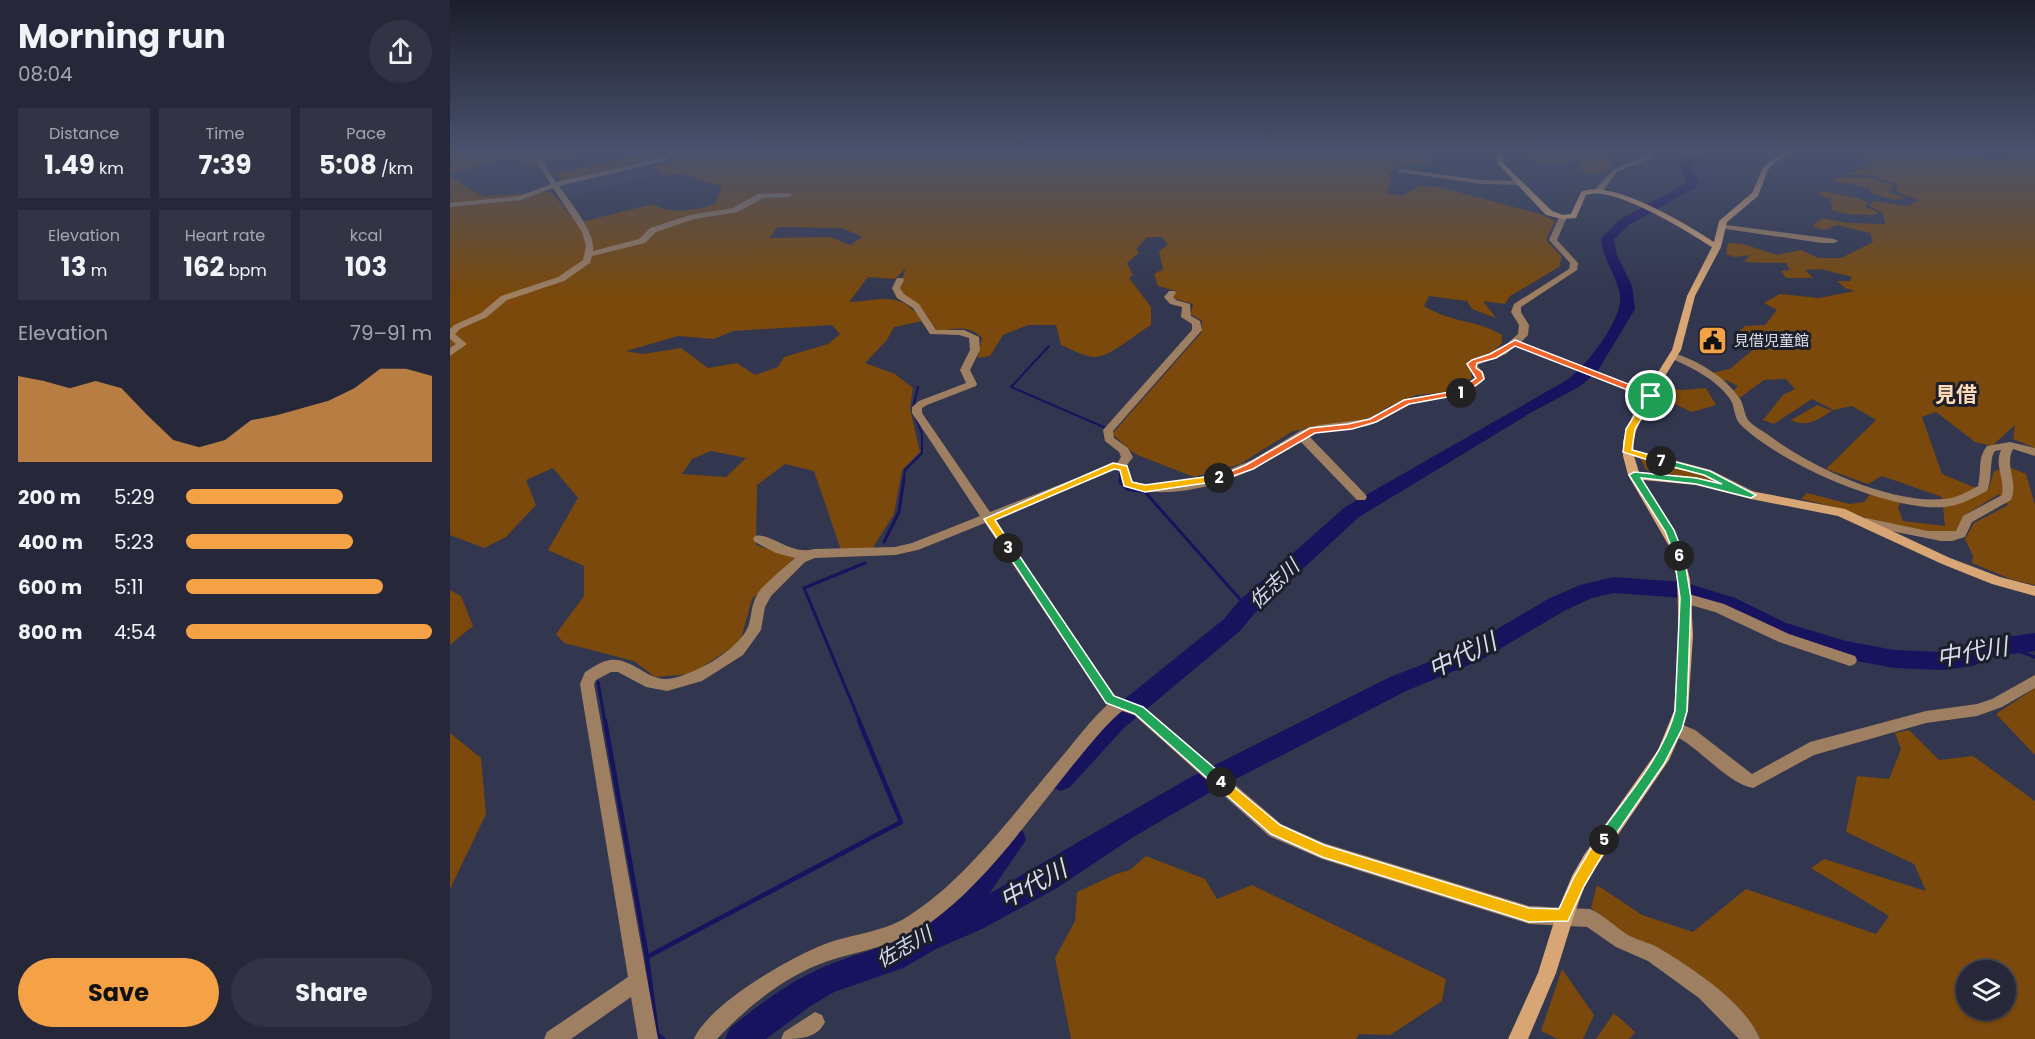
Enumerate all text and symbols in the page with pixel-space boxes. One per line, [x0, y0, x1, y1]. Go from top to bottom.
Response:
text: Morning run [18, 13, 226, 60]
button: share [369, 20, 432, 83]
text: 08:04 [18, 60, 73, 88]
text: Distance [49, 122, 119, 145]
text: Time [206, 122, 245, 145]
text: Pace [346, 122, 386, 145]
text: 1.49 [44, 147, 95, 183]
text: 7:39 [198, 147, 252, 183]
text: 5:08 [319, 147, 377, 183]
text: km [95, 157, 124, 180]
text: /km [377, 157, 413, 180]
text: Elevation [48, 224, 120, 247]
text: Heart rate [185, 224, 265, 247]
text: kcal [350, 224, 382, 247]
text: 13 [61, 249, 86, 285]
text: 162 [183, 249, 224, 285]
text: 103 [345, 249, 387, 285]
text: m [86, 259, 107, 282]
text: bpm [224, 259, 267, 282]
text: Elevation [18, 319, 108, 347]
text: 79–91 m [350, 319, 432, 347]
public building icon: 見借児童館 [1697, 324, 1729, 356]
place label: 見借児童館 [1734, 330, 1809, 351]
pin [1625, 370, 1676, 421]
pin: 1 [1446, 378, 1476, 408]
icon: arrive [1634, 379, 1667, 412]
district label: 見借 [1935, 380, 1977, 409]
text: 1 [1458, 381, 1464, 404]
pin: 7 [1646, 446, 1676, 476]
text: 7 [1657, 449, 1665, 472]
pin: 2 [1204, 463, 1234, 493]
text: 2 [1214, 466, 1224, 489]
text: 200 m [18, 483, 81, 511]
text: 5:29 [114, 483, 155, 511]
text: 400 m [18, 528, 83, 556]
text: 5:23 [114, 528, 154, 556]
pin: 3 [993, 533, 1023, 563]
text: 3 [1003, 536, 1013, 559]
pin: 6 [1664, 541, 1694, 571]
text: 6 [1674, 544, 1684, 567]
water label: 佐志川 [1243, 552, 1307, 615]
text: 600 m [18, 573, 82, 601]
text: 5:11 [114, 573, 144, 601]
text: 800 m [18, 618, 82, 646]
text: 4:54 [114, 618, 156, 646]
water label: 中代川 [1422, 624, 1504, 685]
water label: 中代川 [1934, 629, 2013, 675]
pin: 4 [1206, 767, 1236, 797]
text: 4 [1216, 770, 1226, 793]
pin: 5 [1589, 825, 1619, 855]
text: 5 [1599, 828, 1609, 851]
water label: 中代川 [993, 851, 1075, 915]
water label: 佐志川 [871, 919, 939, 974]
button: Save [18, 958, 219, 1027]
button: Share [231, 958, 432, 1027]
map controls [1956, 960, 2016, 1020]
button: layers [1956, 960, 2016, 1020]

